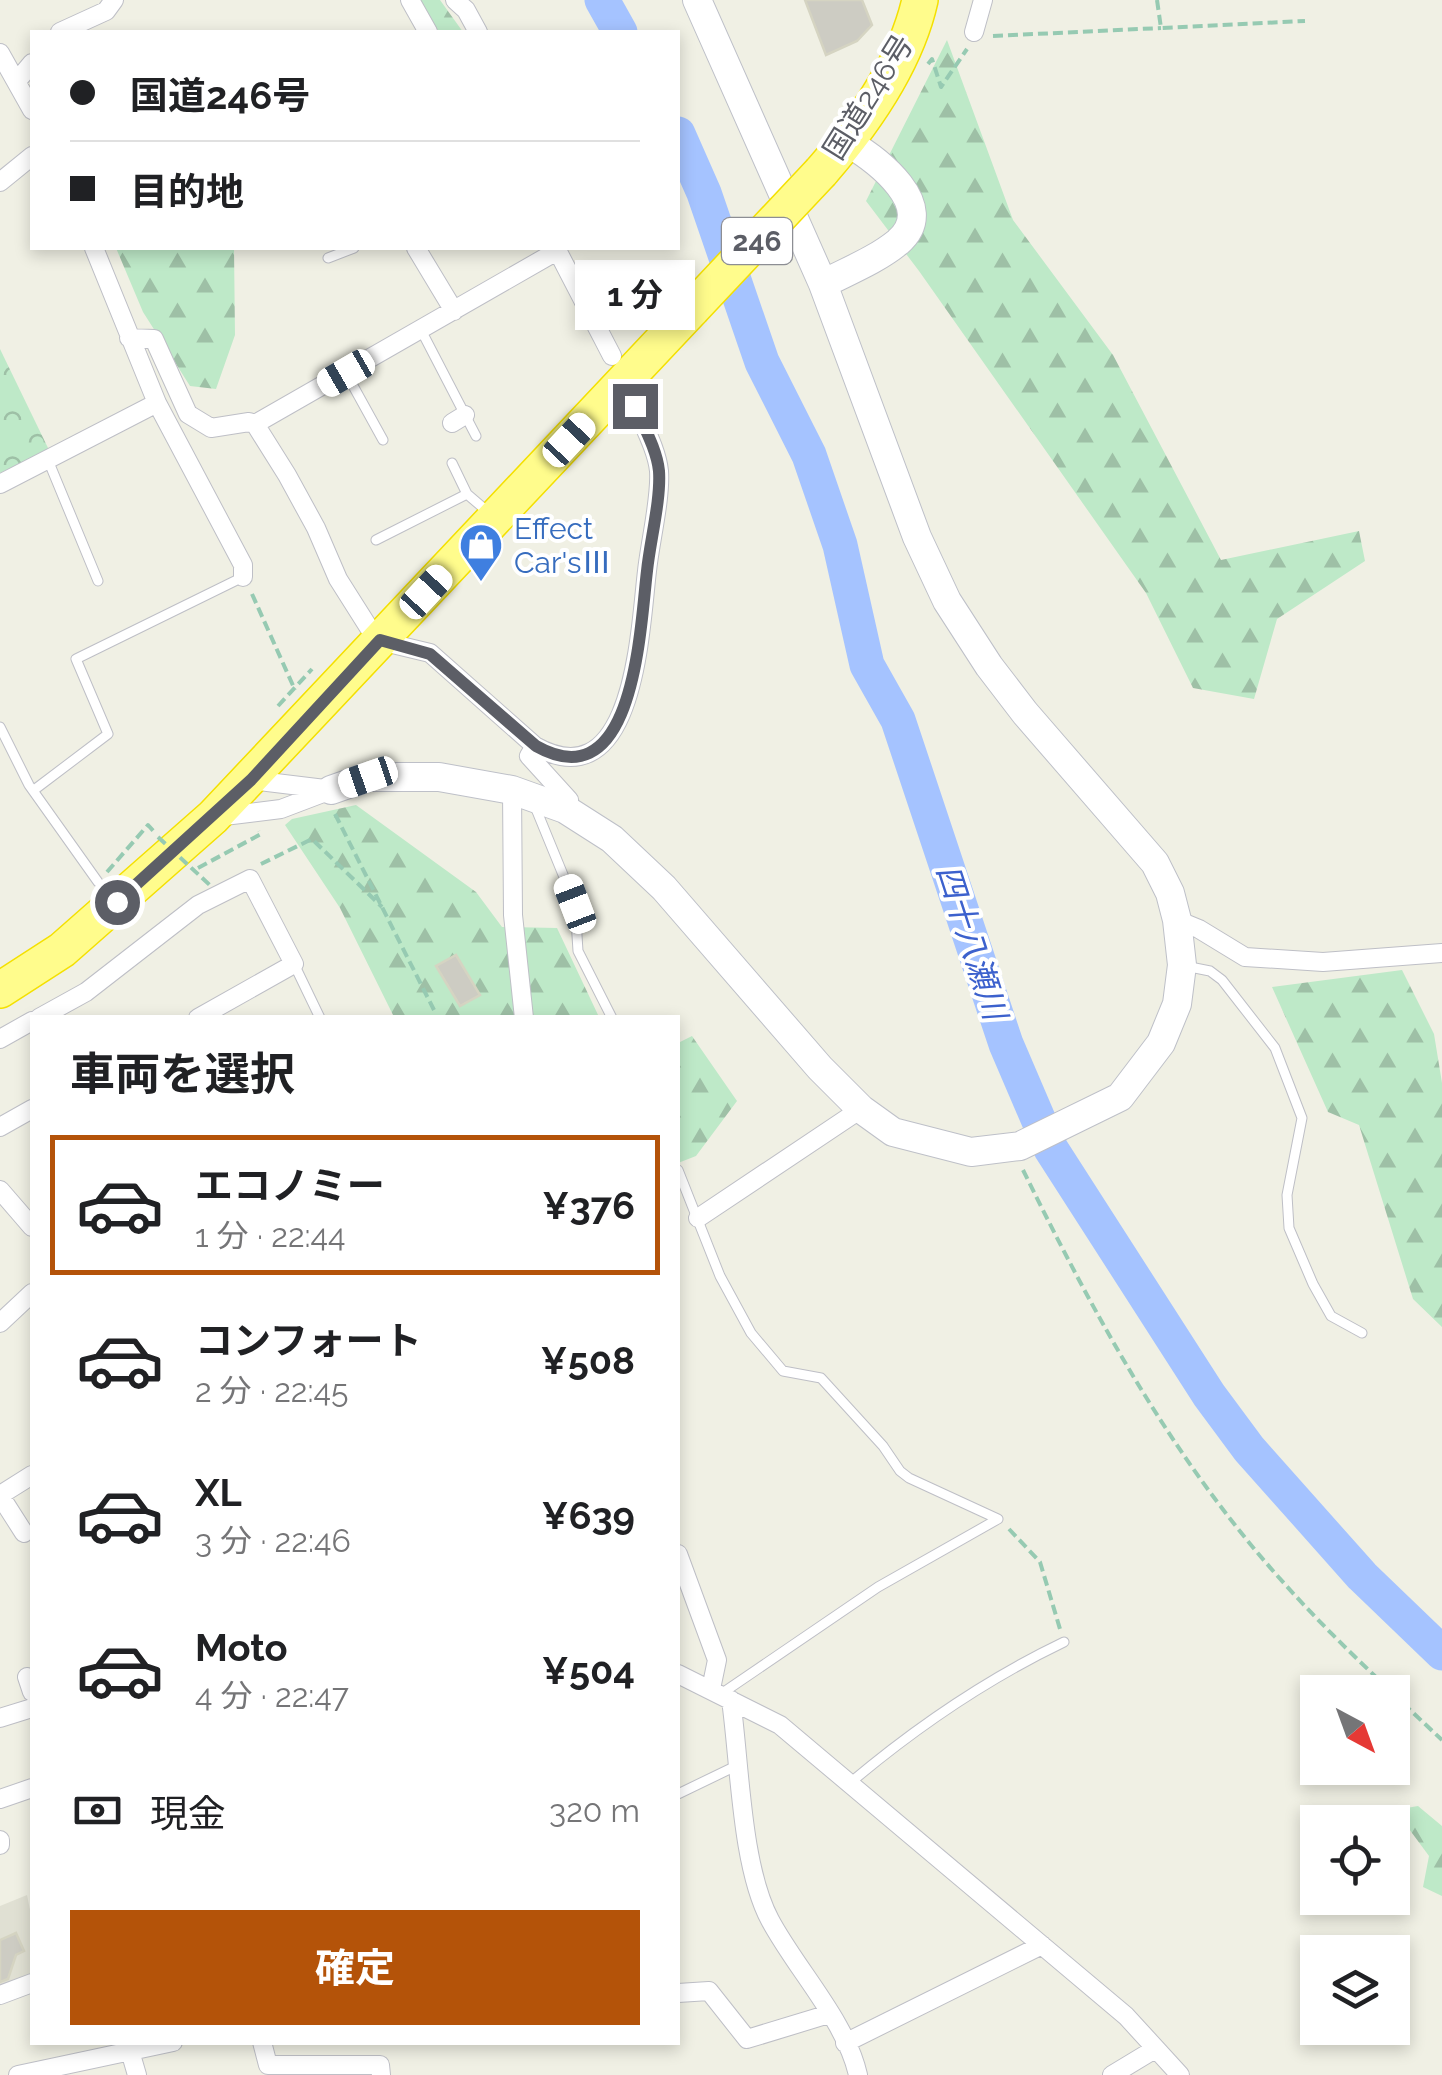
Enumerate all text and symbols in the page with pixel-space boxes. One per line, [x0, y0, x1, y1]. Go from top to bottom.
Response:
street label: 国道246号 [816, 28, 920, 166]
text: 国道246号 [130, 73, 310, 118]
text: 目的地 [130, 169, 244, 214]
road number: 246 [722, 218, 792, 264]
callout: 1 分 [575, 261, 695, 331]
text: 1 分 [607, 276, 663, 313]
car [313, 345, 379, 401]
route end [613, 384, 658, 429]
car [538, 408, 600, 472]
place label: Effect Car'sⅢ [514, 511, 612, 580]
shop icon: Effect Car'sⅢ [458, 522, 504, 583]
car [395, 560, 457, 624]
car [335, 753, 401, 801]
water label: 四十八瀬川 [930, 860, 1015, 1027]
car [550, 871, 600, 937]
route start [95, 880, 140, 925]
text: 車両を選択 [70, 1048, 295, 1101]
icon: car [75, 1160, 165, 1250]
text: エコノミー [195, 1163, 385, 1208]
text: ¥376 [542, 1183, 635, 1228]
text: 1 分 · 22:44 [195, 1217, 346, 1254]
icon: car [75, 1315, 165, 1405]
text: コンフォート [195, 1318, 422, 1363]
text: ¥508 [541, 1338, 635, 1383]
text: 2 分 · 22:45 [195, 1372, 348, 1409]
icon: car [75, 1470, 165, 1560]
text: XL [195, 1470, 242, 1515]
text: ¥639 [541, 1493, 635, 1538]
text: 3 分 · 22:46 [195, 1522, 351, 1559]
icon: car [75, 1625, 165, 1715]
text: Moto [195, 1625, 288, 1670]
text: ¥504 [542, 1648, 635, 1693]
north arrow [1300, 1675, 1410, 1785]
map controls [1300, 1675, 1410, 2045]
text: 4 分 · 22:47 [195, 1677, 349, 1714]
icon: cash [70, 1783, 125, 1838]
text: 現金 [150, 1791, 226, 1836]
text: 320 m [549, 1792, 640, 1829]
button: locate [1300, 1805, 1410, 1915]
button: 確定 [70, 1910, 640, 2025]
button: layers [1300, 1935, 1410, 2045]

